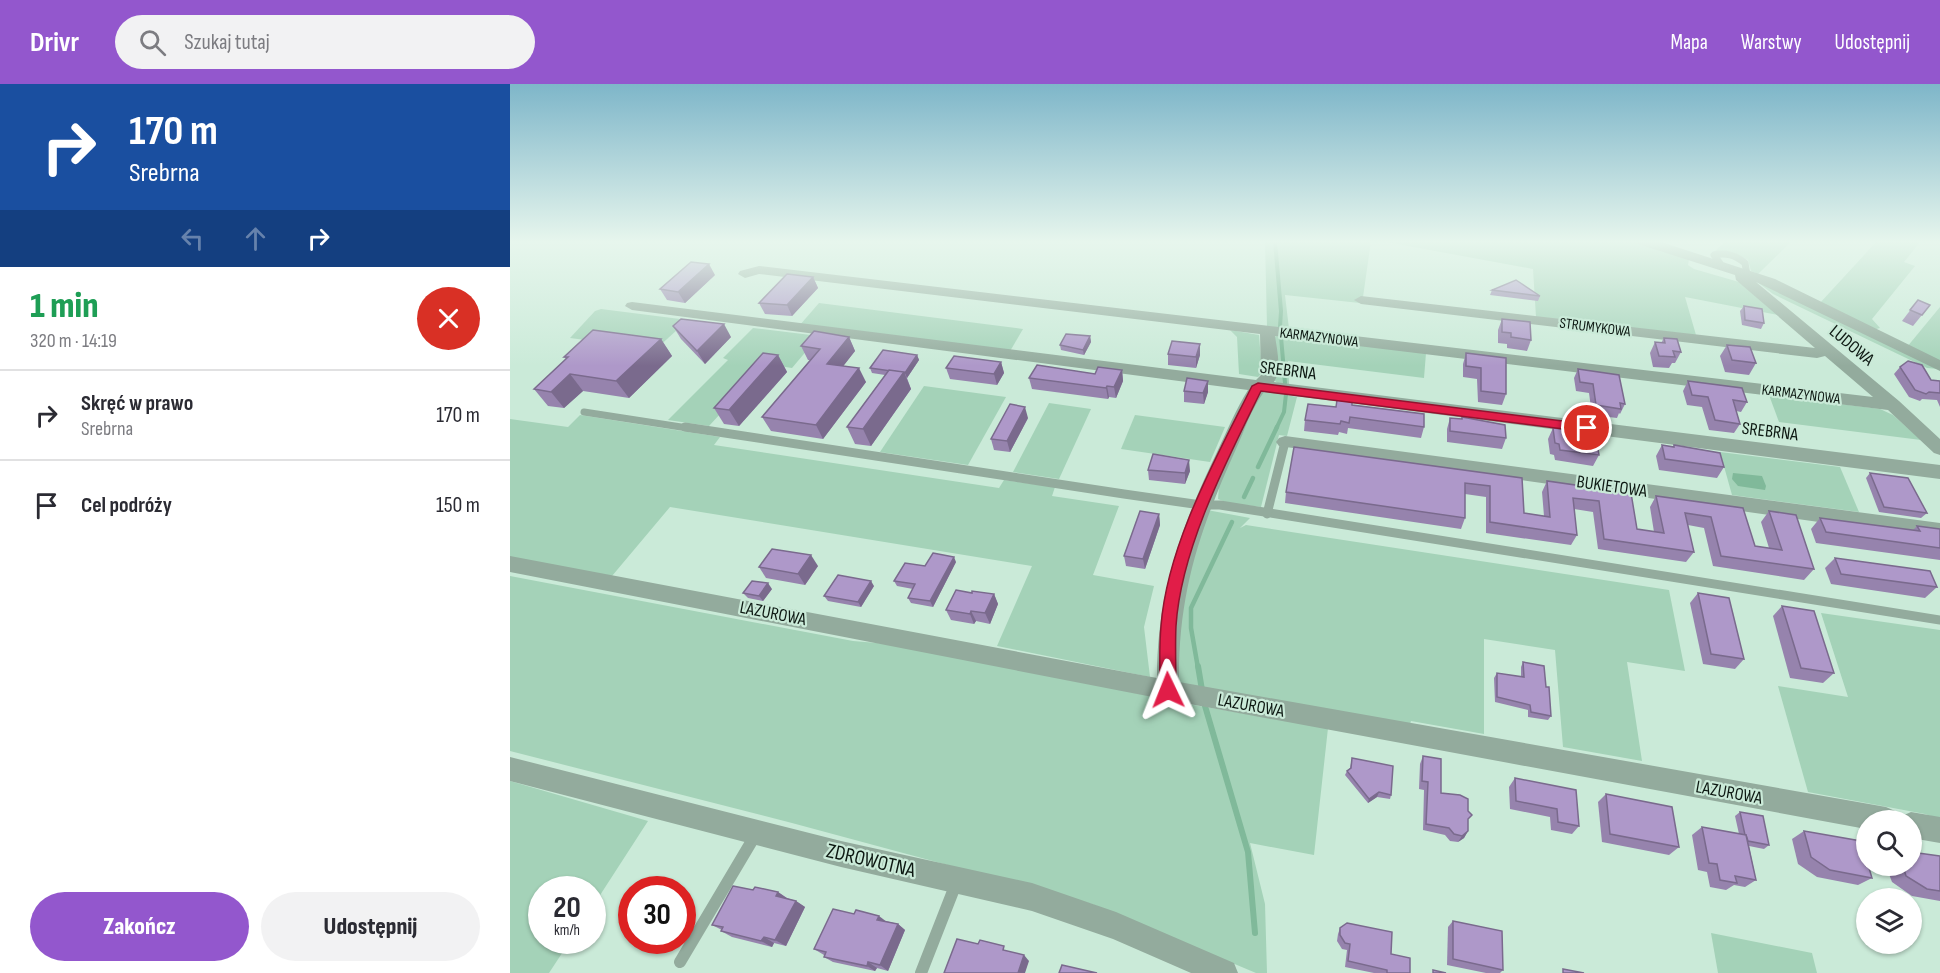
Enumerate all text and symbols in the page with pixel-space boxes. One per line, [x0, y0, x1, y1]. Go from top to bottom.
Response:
search box [115, 15, 535, 69]
text: Drivr [30, 26, 79, 59]
icon: search [136, 26, 169, 59]
text: Szukaj tutaj [184, 29, 270, 56]
text: Mapa [1670, 30, 1708, 55]
text: Warstwy [1741, 30, 1802, 55]
text: Udostępnij [1835, 30, 1910, 55]
text: 170 m [129, 106, 218, 157]
icon: right [30, 108, 108, 186]
text: Srebrna [129, 157, 200, 189]
icon: left [176, 222, 209, 255]
icon: ahead [239, 222, 272, 255]
icon: right [302, 222, 335, 255]
text: 1 min [30, 285, 98, 328]
button: close [417, 287, 480, 350]
street label: STRUMYKOWA [1558, 314, 1632, 341]
street label: LUDOWA [1825, 321, 1879, 370]
street label: KARMAZYNOWA [1279, 323, 1360, 352]
text: 320 m · 14:19 [30, 329, 117, 353]
street label: SREBRNA [1259, 357, 1318, 384]
street label: KARMAZYNOWA [1761, 380, 1842, 409]
text: Skręć w prawo [81, 390, 193, 417]
icon: right [30, 399, 63, 432]
text: 170 m [436, 402, 480, 429]
pin [1561, 402, 1612, 453]
icon: arrive [1570, 411, 1603, 444]
text: Srebrna [81, 417, 133, 441]
street label: SREBRNA [1741, 418, 1800, 445]
street label: BUKIETOWA [1575, 471, 1649, 502]
icon: arrive [30, 489, 63, 522]
text: Cel podróży [81, 492, 172, 519]
text: 150 m [436, 492, 480, 519]
street label: LAZUROWA [738, 597, 808, 630]
position arrow [1136, 658, 1200, 722]
street label: LAZUROWA [1216, 689, 1286, 722]
street label: LAZUROWA [1694, 776, 1764, 809]
map controls [1856, 810, 1922, 954]
button: search [1856, 810, 1922, 876]
street label: ZDROWOTNA [824, 838, 919, 883]
speed limit sign: 30 [618, 876, 696, 954]
button: layers [1856, 888, 1922, 954]
text: 20 [553, 890, 581, 926]
button: Zakończ [30, 892, 249, 961]
button: Udostępnij [261, 892, 480, 961]
text: km/h [554, 921, 580, 940]

